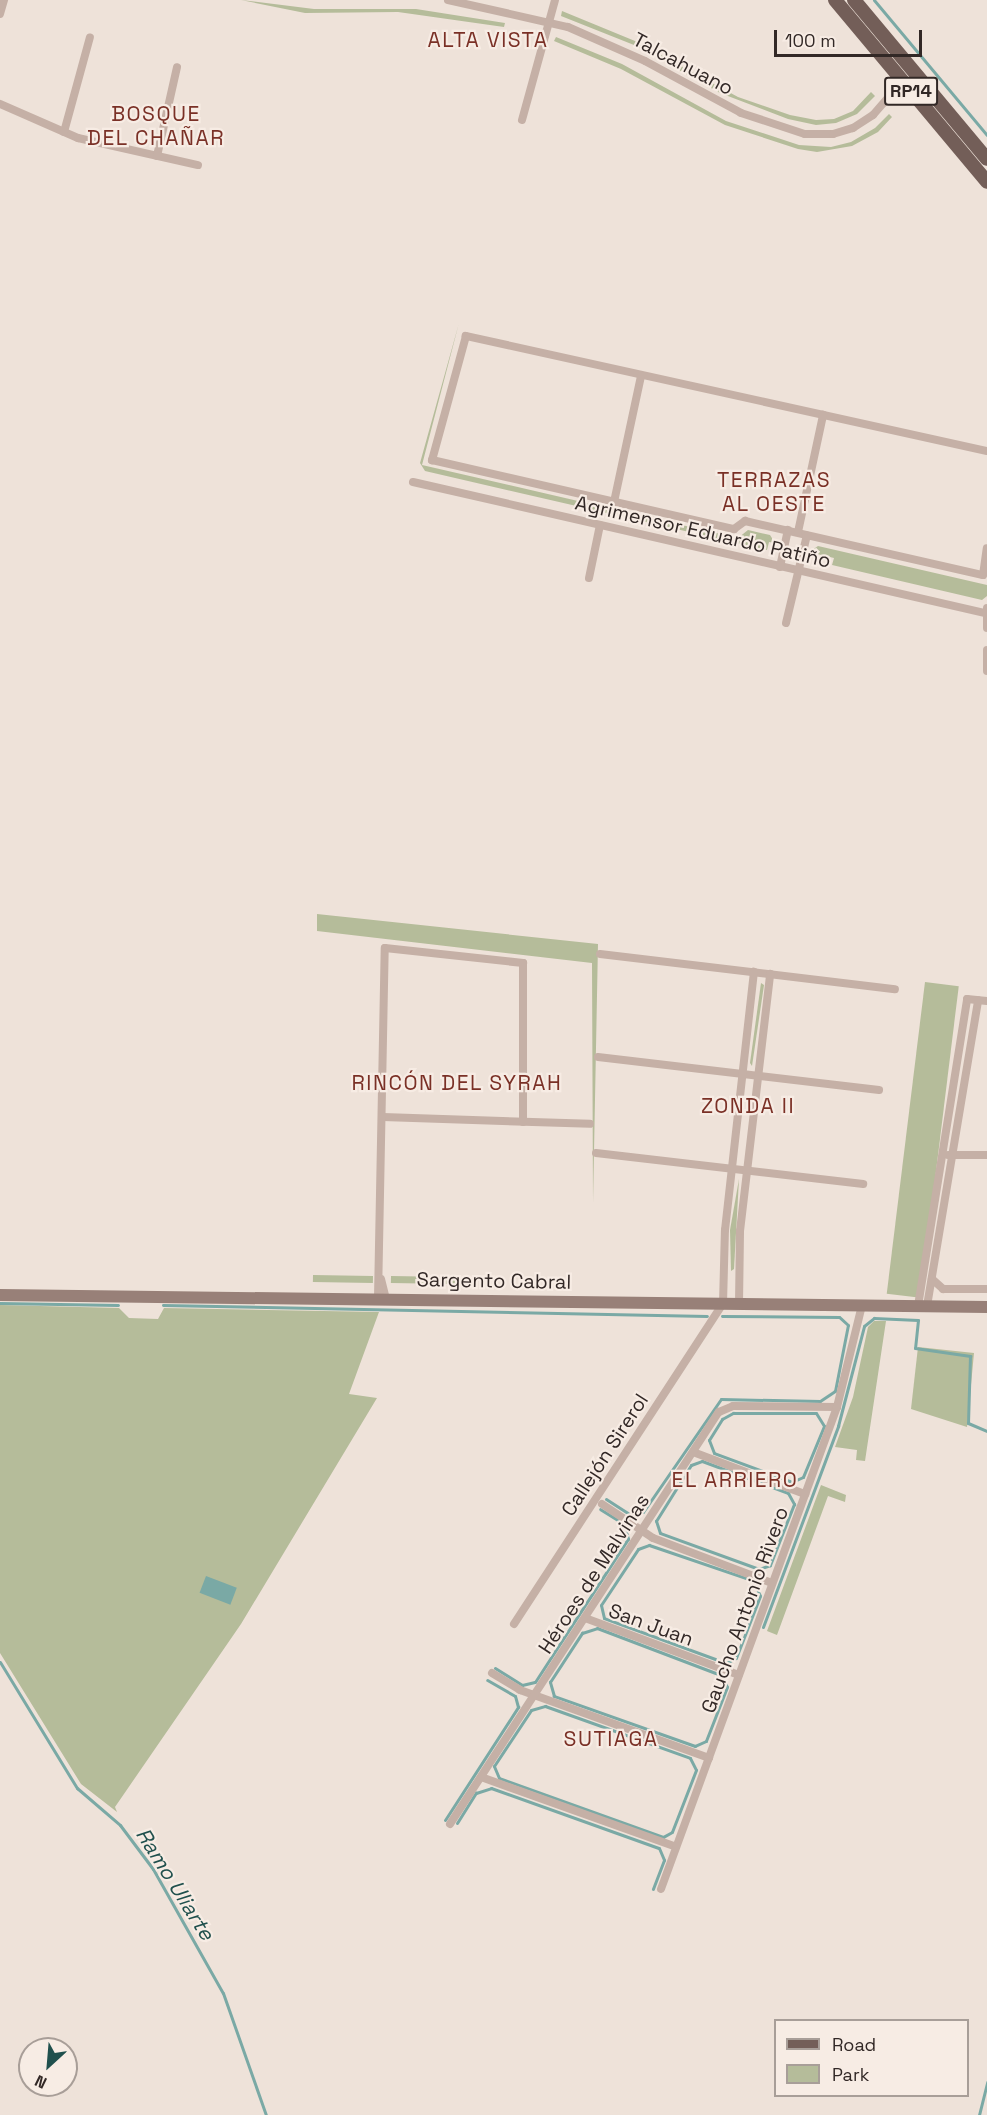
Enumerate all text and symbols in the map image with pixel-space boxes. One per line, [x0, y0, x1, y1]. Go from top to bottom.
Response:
scale bar [777, 18, 926, 56]
district label: ALTA VISTA [427, 27, 549, 53]
street label: Talcahuano [629, 28, 737, 100]
text: 100 m [785, 29, 836, 52]
road number: RP14 [884, 76, 938, 106]
district label: BOSQUE DEL CHAÑAR [87, 101, 225, 151]
district label: TERRAZAS AL OESTE [717, 467, 831, 517]
street label: Agrimensor Eduardo Patiño [573, 491, 833, 573]
district label: RINCÓN DEL SYRAH [351, 1070, 563, 1096]
district label: ZONDA II [701, 1093, 795, 1119]
street label: Sargento Cabral [416, 1268, 572, 1294]
street label: Callejón Sirerol [556, 1389, 654, 1521]
district label: EL ARRIERO [671, 1467, 799, 1493]
street label: Héroes de Malvinas [533, 1490, 655, 1658]
street label: Gaucho Antonio Rivero [696, 1503, 794, 1717]
street label: San Juan [605, 1599, 697, 1651]
district label: SUTIAGA [564, 1726, 658, 1752]
water label: Ramo Uliarte [130, 1823, 220, 1945]
legend [774, 2019, 969, 2097]
text: Road [832, 2033, 876, 2056]
north arrow [18, 2037, 78, 2097]
text: Park [832, 2063, 869, 2086]
text: N [31, 2070, 50, 2094]

